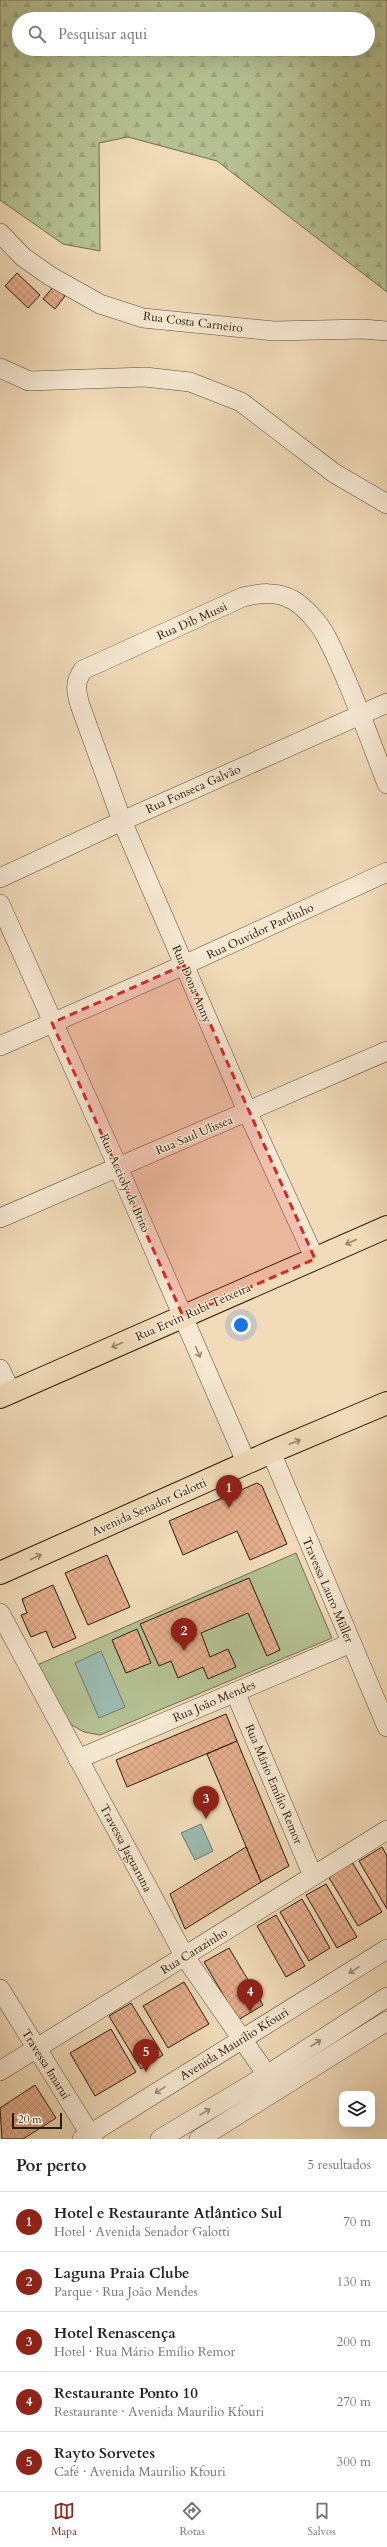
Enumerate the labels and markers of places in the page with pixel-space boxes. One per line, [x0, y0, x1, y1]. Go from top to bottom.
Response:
pin: 1 [216, 1475, 242, 1508]
pin: 2 [171, 1618, 197, 1651]
pin: 3 [193, 1786, 219, 1819]
pin: 4 [237, 1979, 263, 2012]
pin: 5 [133, 2039, 159, 2072]

